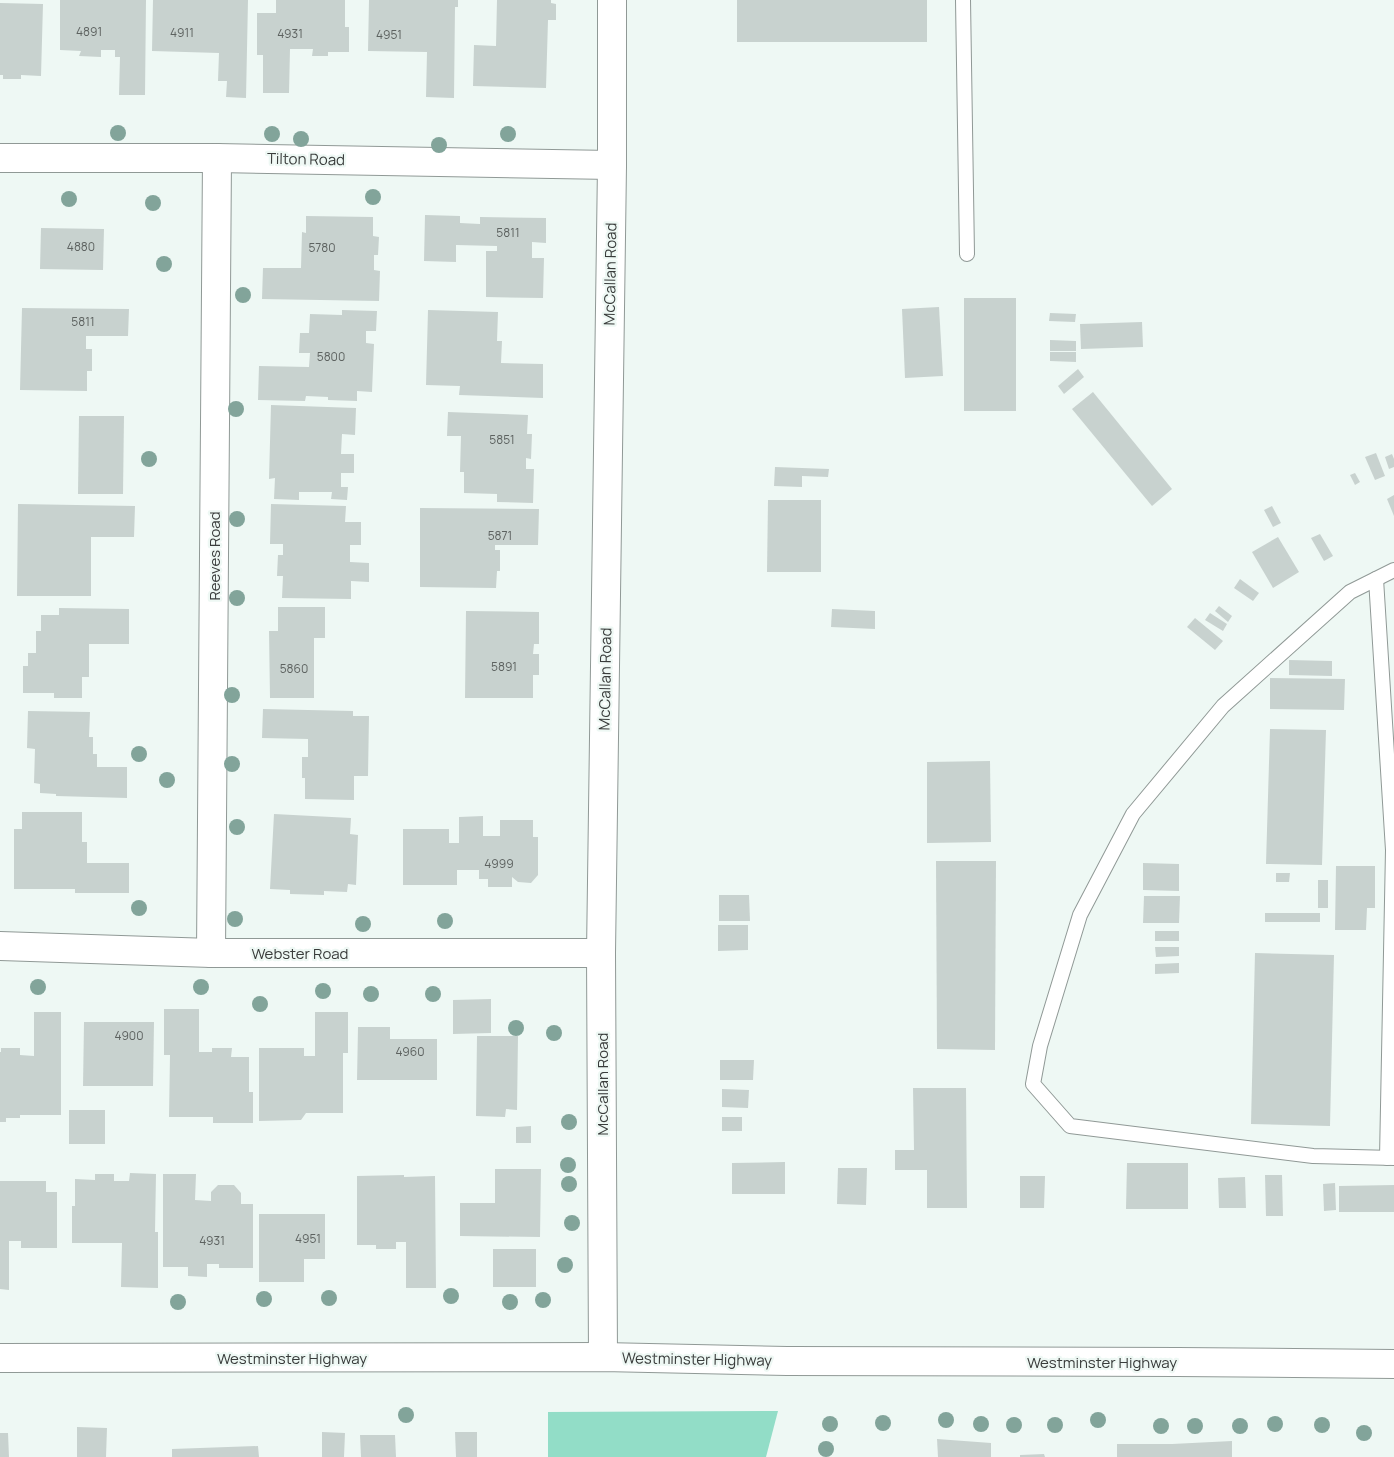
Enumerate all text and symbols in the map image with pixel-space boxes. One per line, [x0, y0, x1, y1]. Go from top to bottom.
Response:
house number: 4891 [76, 23, 102, 40]
house number: 4911 [170, 24, 194, 41]
house number: 4931 [277, 25, 303, 42]
house number: 4951 [376, 26, 402, 43]
street label: Tilton Road [267, 148, 345, 170]
street label: McCallan Road [599, 222, 621, 326]
house number: 5811 [496, 224, 520, 241]
house number: 4880 [67, 238, 95, 255]
house number: 5780 [308, 239, 336, 256]
house number: 5811 [71, 313, 95, 330]
house number: 5800 [317, 348, 345, 365]
house number: 5851 [489, 431, 515, 448]
street label: Reeves Road [204, 511, 225, 601]
house number: 5871 [488, 527, 512, 544]
street label: McCallan Road [594, 627, 616, 731]
house number: 5891 [491, 658, 517, 675]
house number: 5860 [280, 660, 308, 677]
house number: 4999 [484, 855, 514, 872]
street label: Webster Road [251, 943, 349, 964]
house number: 4900 [114, 1027, 144, 1044]
street label: McCallan Road [592, 1033, 613, 1135]
house number: 4960 [395, 1043, 425, 1060]
house number: 4951 [295, 1230, 321, 1247]
house number: 4931 [199, 1232, 225, 1249]
street label: Westminster Highway [622, 1347, 772, 1371]
street label: Westminster Highway [217, 1348, 367, 1369]
street label: Westminster Highway [1027, 1352, 1177, 1373]

